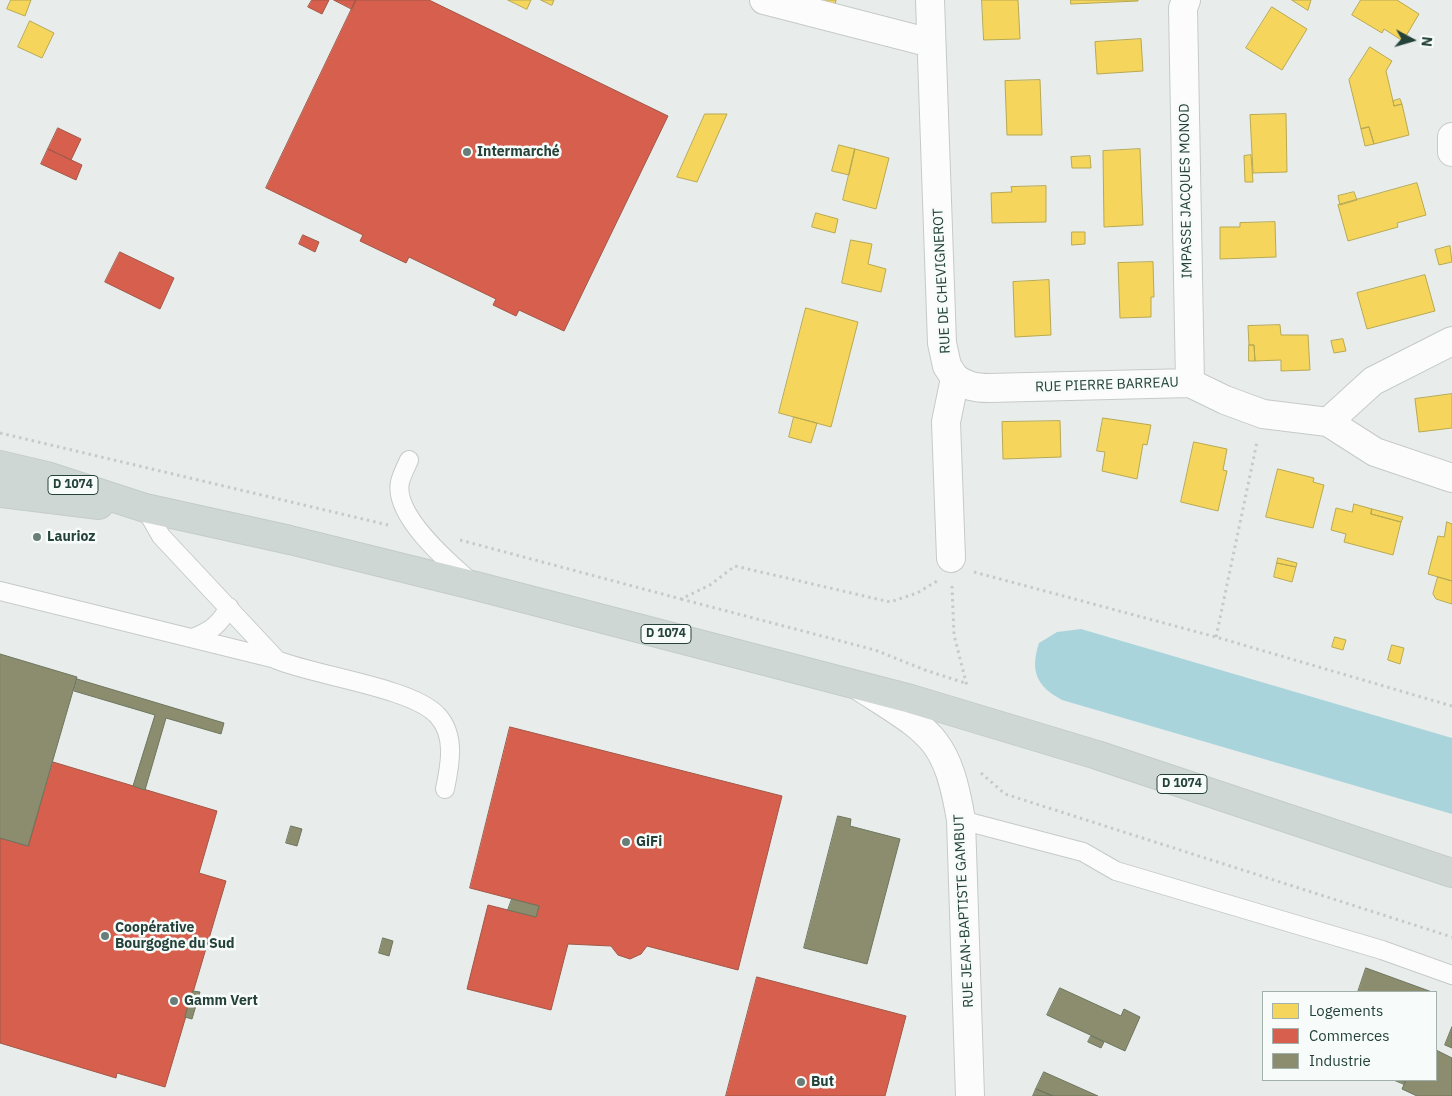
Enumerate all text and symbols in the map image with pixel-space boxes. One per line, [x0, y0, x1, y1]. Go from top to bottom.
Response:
north arrow [1387, 15, 1437, 65]
text: N [1417, 36, 1436, 48]
street label: IMPASSE JACQUES MONOD [1176, 103, 1196, 279]
place label: Intermarché [477, 144, 560, 160]
marker: Intermarché [461, 146, 473, 158]
street label: RUE DE CHEVIGNEROT [930, 208, 954, 354]
street label: RUE PIERRE BARREAU [1035, 374, 1179, 396]
road number: D 1074 [48, 476, 98, 494]
place label: Laurioz [47, 529, 95, 545]
marker: Laurioz [31, 531, 43, 543]
road number: D 1074 [641, 624, 691, 644]
road number: D 1074 [1157, 774, 1207, 794]
street label: RUE JEAN-BAPTISTE GAMBUT [951, 814, 977, 1008]
place label: GiFi [636, 834, 662, 850]
marker: GiFi [620, 836, 632, 848]
place label: Coopérative Bourgogne du Sud [115, 920, 235, 952]
marker: Coopérative Bourgogne du Sud [99, 930, 111, 942]
legend [1262, 991, 1437, 1081]
place label: Gamm Vert [184, 993, 258, 1009]
marker: Gamm Vert [168, 995, 180, 1007]
text: Logements [1309, 1001, 1383, 1020]
text: Commerces [1309, 1026, 1390, 1045]
text: Industrie [1309, 1051, 1371, 1070]
place label: But [811, 1074, 834, 1090]
marker: But [795, 1076, 807, 1088]

